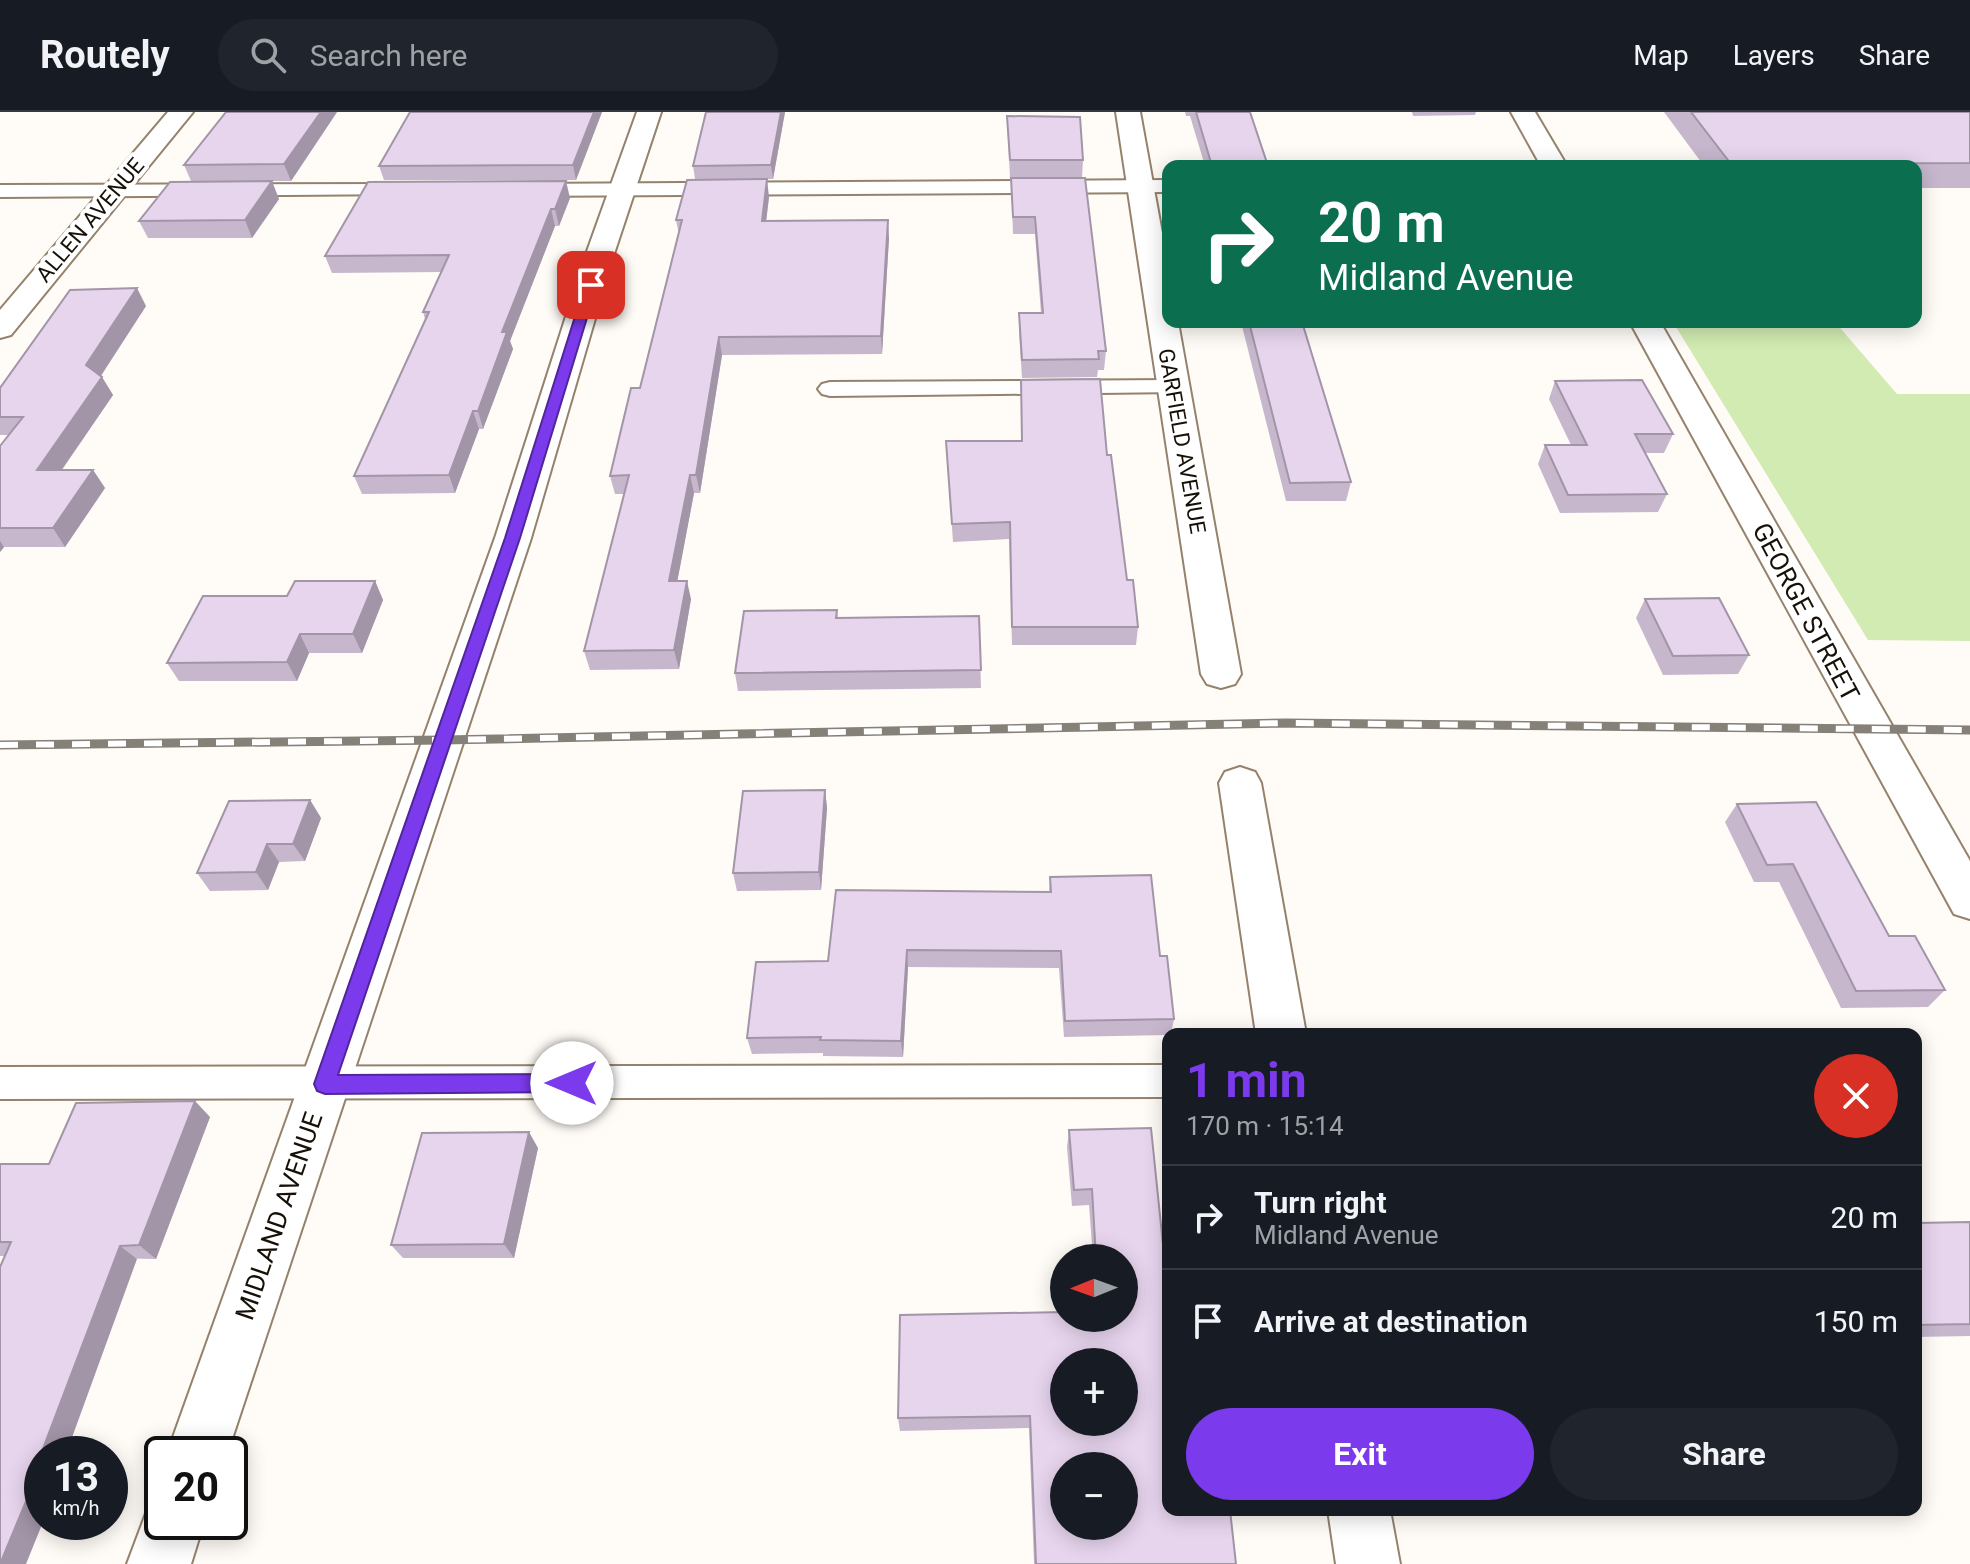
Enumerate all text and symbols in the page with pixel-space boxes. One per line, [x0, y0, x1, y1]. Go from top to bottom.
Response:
search box [218, 19, 778, 91]
text: Routely [40, 33, 170, 77]
icon: search [246, 33, 290, 77]
text: Search here [310, 38, 467, 73]
text: Map [1633, 39, 1689, 72]
text: Layers [1733, 39, 1815, 72]
text: Share [1859, 39, 1930, 72]
street label: ALLEN AVENUE [31, 153, 149, 287]
text: 20 m [1318, 190, 1445, 256]
icon: right [1186, 192, 1290, 296]
pin [557, 251, 625, 319]
text: Midland Avenue [1318, 257, 1574, 299]
icon: arrive [569, 263, 613, 307]
street label: GARFIELD AVENUE [1153, 346, 1211, 536]
street label: GEORGE STREET [1746, 518, 1866, 706]
position arrow [530, 1041, 614, 1125]
text: 1 min [1186, 1052, 1307, 1109]
button: close [1814, 1054, 1898, 1138]
street label: MIDLAND AVENUE [229, 1108, 329, 1324]
text: 170 m · 15:14 [1186, 1111, 1344, 1141]
text: Turn right [1254, 1185, 1387, 1220]
icon: right [1186, 1195, 1230, 1239]
text: 20 m [1831, 1200, 1898, 1235]
text: Midland Avenue [1254, 1220, 1439, 1250]
north arrow [1050, 1244, 1138, 1332]
map controls [1050, 1244, 1138, 1540]
icon: arrive [1186, 1299, 1230, 1343]
text: Arrive at destination [1254, 1304, 1528, 1339]
text: 150 m [1814, 1304, 1898, 1339]
button: + [1050, 1348, 1138, 1436]
button: Exit [1186, 1408, 1534, 1500]
button: Share [1550, 1408, 1898, 1500]
speed limit sign: 20 [144, 1436, 248, 1540]
button: − [1050, 1452, 1138, 1540]
text: 13 [53, 1454, 99, 1501]
text: km/h [53, 1496, 99, 1520]

